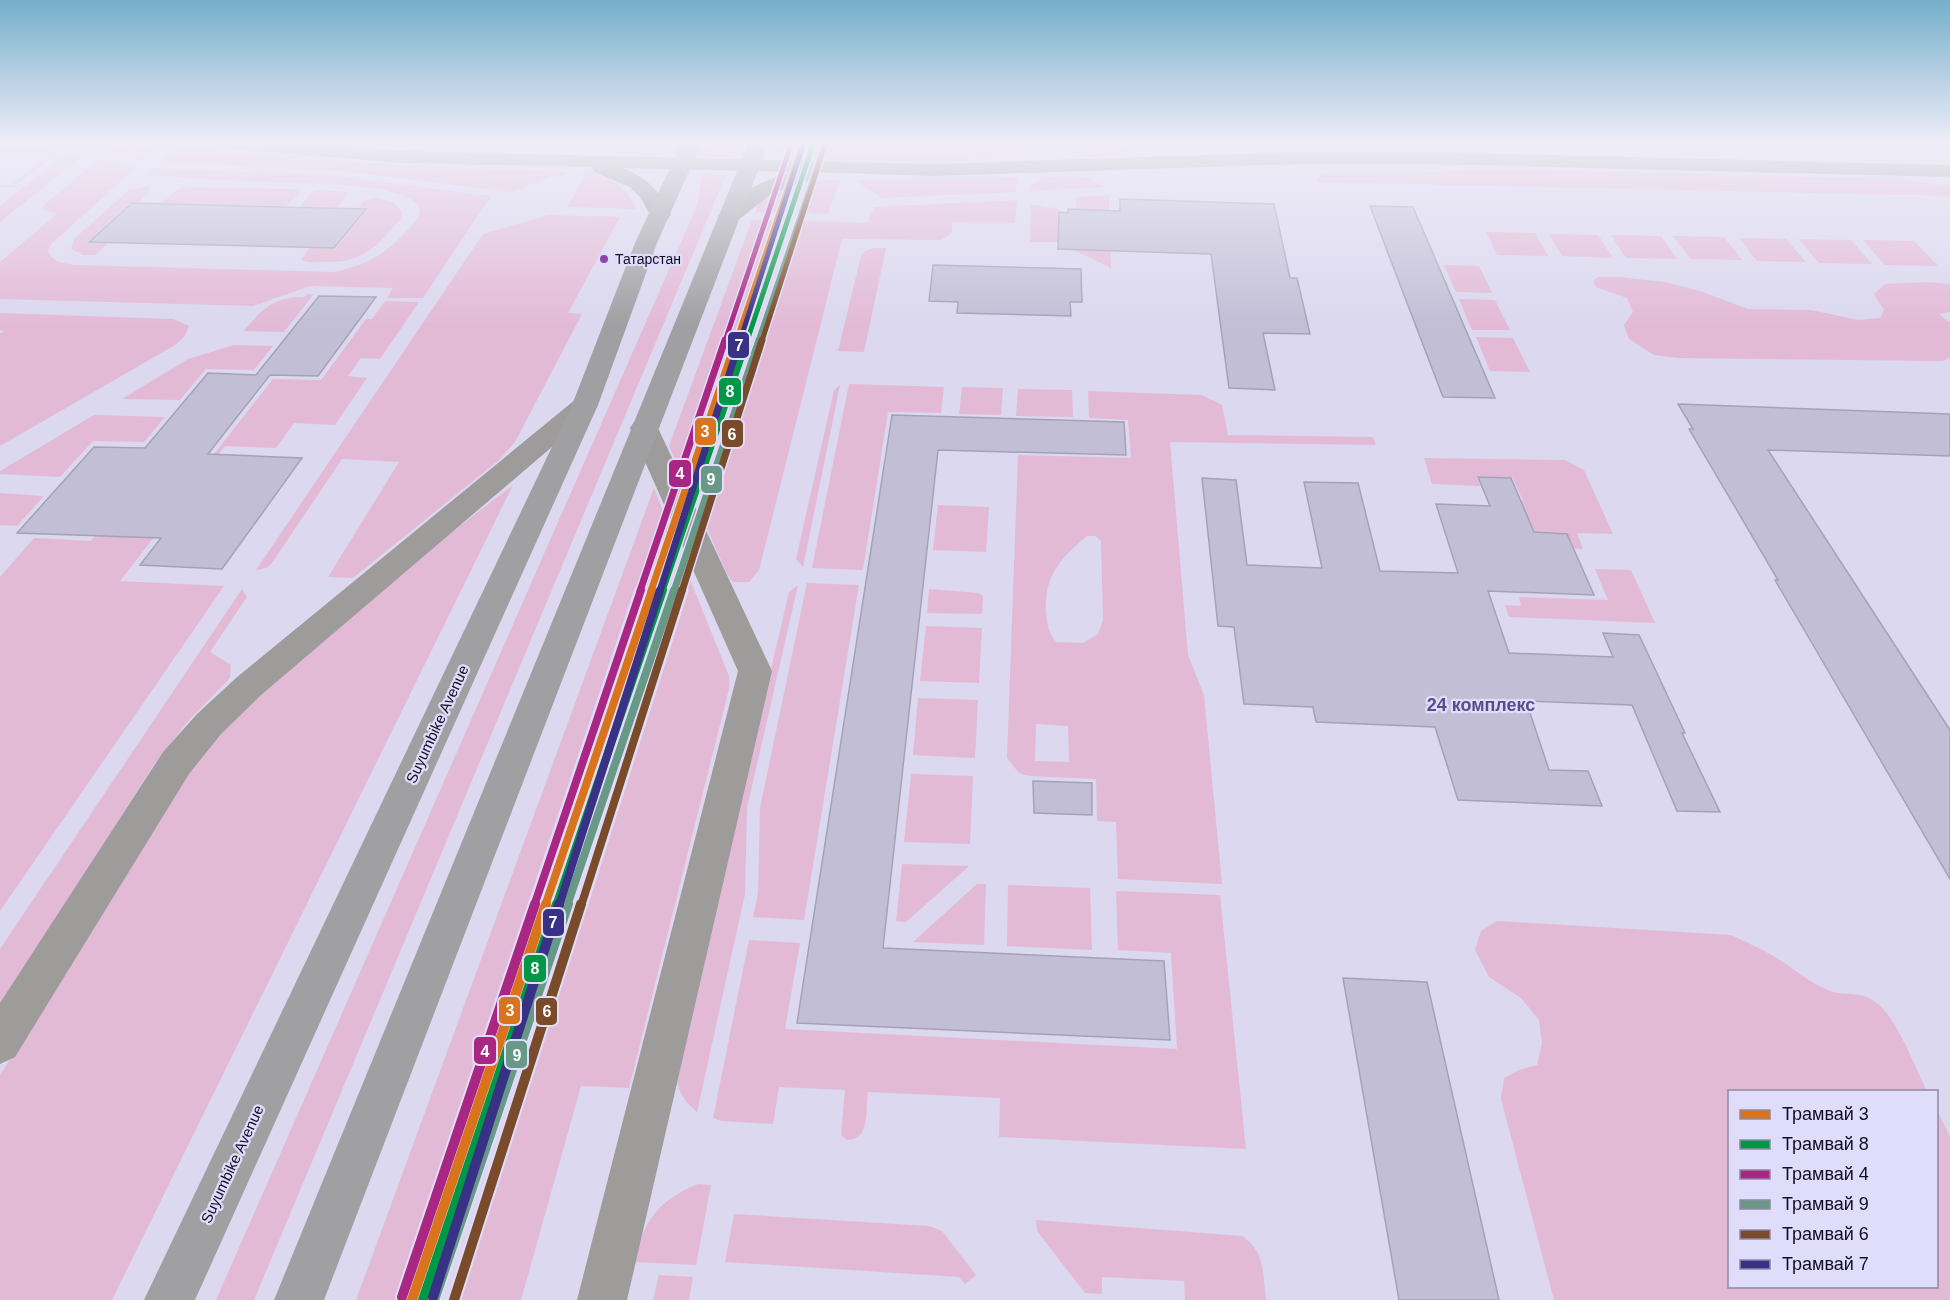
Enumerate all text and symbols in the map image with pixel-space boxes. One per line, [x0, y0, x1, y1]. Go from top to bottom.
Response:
place label: Татарстан [615, 251, 681, 267]
marker: Татарстан [598, 253, 610, 265]
line badge: 7 [727, 331, 750, 359]
text: 7 [735, 337, 744, 354]
line badge: 8 [718, 377, 742, 406]
text: 8 [726, 383, 735, 400]
line badge: 3 [694, 417, 717, 446]
line badge: 6 [721, 419, 744, 448]
text: 3 [701, 423, 710, 440]
text: 6 [728, 426, 737, 443]
line badge: 4 [668, 459, 692, 488]
text: 4 [676, 465, 685, 482]
line badge: 9 [700, 465, 723, 494]
text: 9 [707, 471, 716, 488]
street label: Suyumbike Avenue [402, 662, 472, 786]
district label: 24 комплекс [1427, 695, 1535, 715]
line badge: 7 [542, 908, 565, 937]
text: 7 [549, 914, 558, 931]
line badge: 8 [523, 954, 547, 983]
text: 8 [531, 960, 540, 977]
line badge: 3 [498, 996, 521, 1025]
line badge: 6 [535, 997, 558, 1026]
text: 3 [506, 1002, 515, 1019]
text: 6 [543, 1003, 552, 1020]
line badge: 4 [473, 1036, 497, 1065]
line badge: 9 [505, 1040, 528, 1069]
text: 4 [481, 1043, 490, 1060]
text: 9 [513, 1047, 522, 1064]
legend [1728, 1090, 1938, 1288]
street label: Suyumbike Avenue [197, 1102, 267, 1226]
text: Трамвай 3 [1782, 1104, 1869, 1124]
text: Трамвай 8 [1782, 1134, 1869, 1154]
text: Трамвай 4 [1782, 1164, 1869, 1184]
text: Трамвай 9 [1782, 1194, 1869, 1214]
text: Трамвай 6 [1782, 1224, 1869, 1244]
text: Трамвай 7 [1782, 1254, 1869, 1274]

